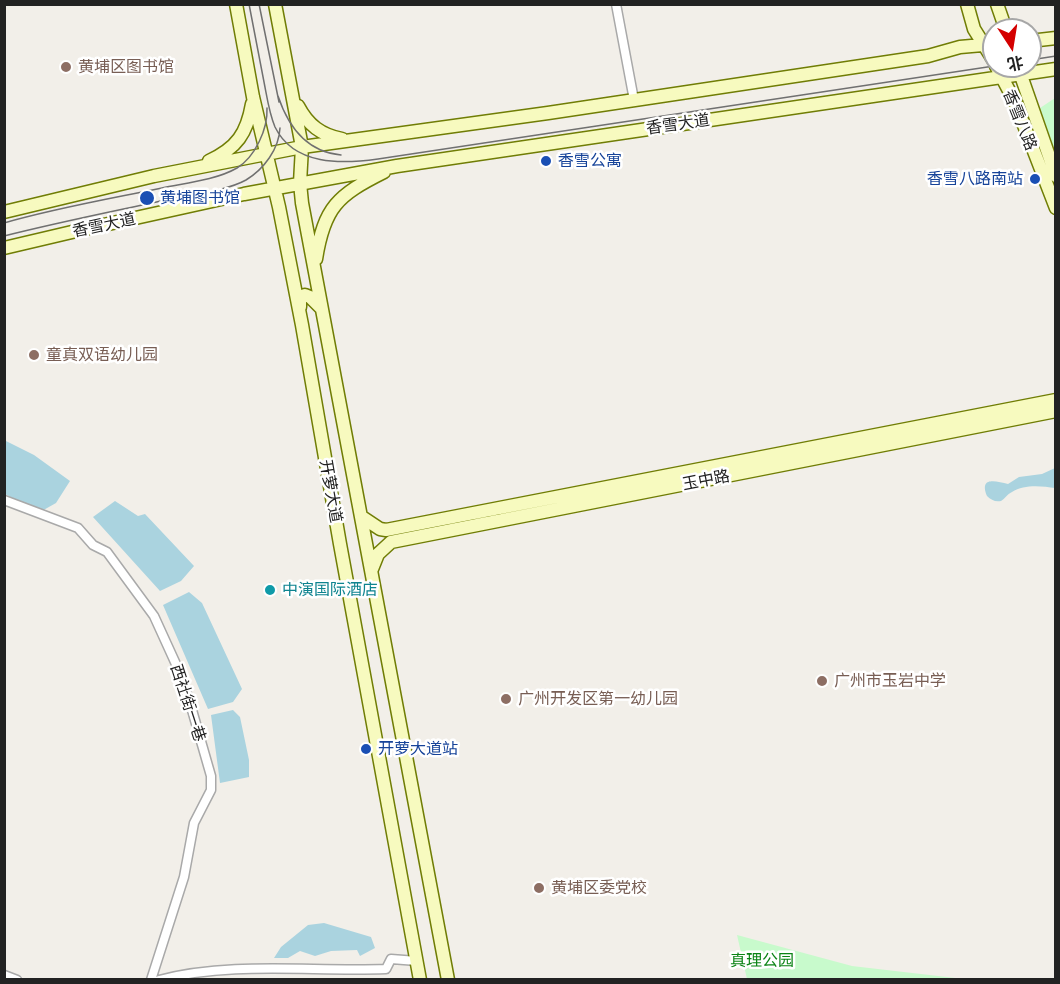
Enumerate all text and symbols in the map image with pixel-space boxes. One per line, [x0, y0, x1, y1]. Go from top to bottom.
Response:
north arrow [982, 18, 1042, 78]
text: 北 [1006, 53, 1025, 74]
place label: 黄埔区图书馆 [78, 57, 174, 77]
marker: 黄埔区图书馆 [59, 60, 73, 74]
street label: 香雪八路 [999, 87, 1041, 153]
street label: 香雪大道 [645, 110, 711, 138]
place label: 香雪公寓 [558, 151, 622, 171]
marker: 香雪公寓 [539, 154, 553, 168]
place label: 香雪八路南站 [927, 169, 1023, 189]
marker: 香雪八路南站 [1028, 172, 1042, 186]
place label: 黄埔图书馆 [160, 188, 240, 208]
marker: 黄埔图书馆 [138, 189, 156, 207]
street label: 香雪大道 [71, 209, 137, 241]
place label: 童真双语幼儿园 [46, 345, 158, 365]
marker: 童真双语幼儿园 [27, 348, 41, 362]
street label: 开萝大道 [316, 458, 346, 524]
street label: 玉中路 [681, 466, 731, 494]
place label: 中演国际酒店 [282, 580, 378, 600]
marker: 中演国际酒店 [263, 583, 277, 597]
street label: 西社街一巷 [167, 662, 209, 744]
place label: 广州市玉岩中学 [834, 671, 946, 691]
marker: 广州市玉岩中学 [815, 674, 829, 688]
place label: 广州开发区第一幼儿园 [518, 689, 678, 709]
marker: 广州开发区第一幼儿园 [499, 692, 513, 706]
place label: 开萝大道站 [378, 739, 458, 759]
marker: 开萝大道站 [359, 742, 373, 756]
place label: 黄埔区委党校 [551, 878, 647, 898]
marker: 黄埔区委党校 [532, 881, 546, 895]
park label: 真理公园 [730, 951, 794, 971]

